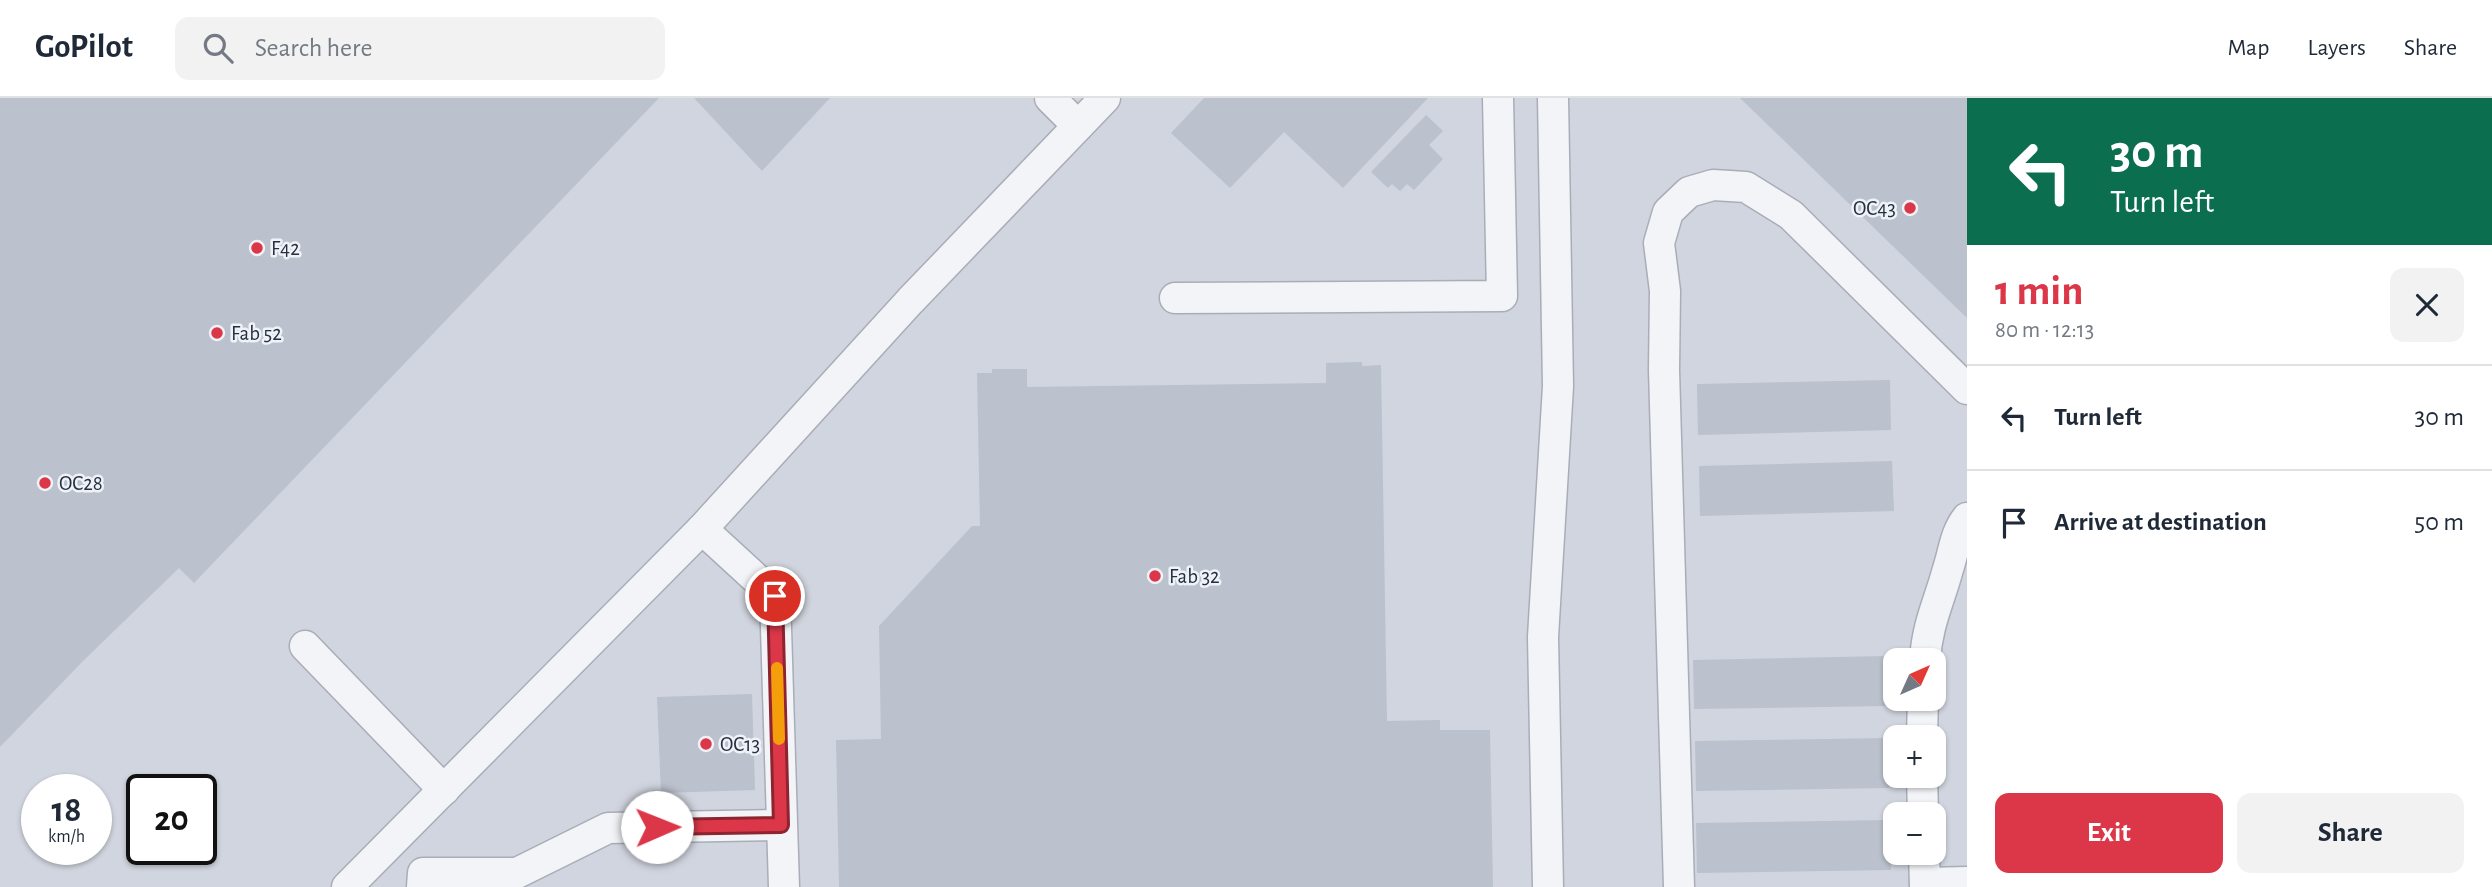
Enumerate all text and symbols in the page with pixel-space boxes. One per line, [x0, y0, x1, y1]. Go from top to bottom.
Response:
search box [175, 17, 665, 80]
icon: search [199, 29, 237, 67]
text: GoPilot [35, 31, 133, 64]
text: Search here [255, 35, 372, 61]
text: Map [2227, 36, 2269, 60]
text: Layers [2307, 36, 2366, 60]
text: Share [2404, 36, 2457, 60]
icon: left [1995, 126, 2086, 217]
text: 30 m [2110, 128, 2204, 177]
text: Turn left [2110, 186, 2214, 218]
place label: OC43 [1853, 198, 1896, 219]
marker: OC43 [1902, 200, 1918, 216]
place label: F42 [271, 238, 300, 259]
marker: F42 [249, 240, 265, 256]
button: close [2390, 268, 2464, 342]
text: 1 min [1995, 270, 2084, 312]
text: 80 m · 12:13 [1995, 319, 2094, 342]
place label: Fab 52 [231, 323, 282, 344]
marker: Fab 52 [209, 325, 225, 341]
icon: left [1995, 399, 2033, 437]
text: Turn left [2054, 404, 2142, 430]
text: 30 m [2414, 404, 2464, 430]
place label: OC28 [59, 473, 103, 494]
marker: OC28 [37, 475, 53, 491]
icon: arrive [1995, 504, 2033, 542]
text: Arrive at destination [2054, 509, 2267, 535]
text: 50 m [2414, 509, 2464, 535]
pin [745, 566, 805, 626]
place label: Fab 32 [1169, 566, 1220, 587]
marker: Fab 32 [1147, 568, 1163, 584]
icon: arrive [756, 577, 794, 615]
north arrow [1883, 648, 1946, 710]
map controls [1883, 648, 1946, 865]
button: + [1883, 725, 1946, 788]
place label: OC13 [720, 734, 760, 755]
marker: OC13 [698, 736, 714, 752]
speed limit sign: 20 [126, 774, 217, 865]
position arrow [620, 790, 694, 864]
text: 18 [52, 793, 81, 828]
button: Exit [1995, 793, 2223, 873]
button: Share [2237, 793, 2464, 873]
button: − [1883, 802, 1946, 865]
text: km/h [48, 828, 85, 846]

